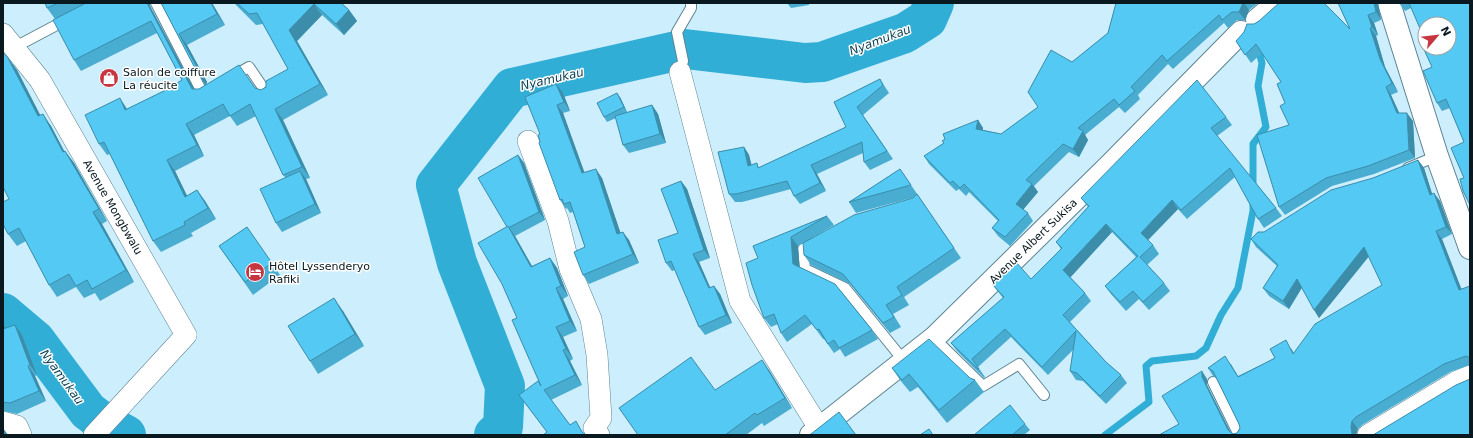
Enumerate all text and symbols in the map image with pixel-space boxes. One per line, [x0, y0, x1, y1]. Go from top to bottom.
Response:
north arrow [1417, 16, 1457, 56]
water label: Nyamukau [847, 22, 913, 58]
text: N [1437, 24, 1453, 39]
water label: Nyamukau [519, 65, 585, 93]
place label: Salon de coiffure La réucite [123, 66, 216, 92]
shop icon: Salon de coiffure La réucite [98, 67, 120, 89]
street label: Avenue Mongbwalu [80, 158, 145, 257]
street label: Avenue Albert Sukisa [987, 196, 1080, 287]
place label: Hôtel Lyssenderyo Rafiki [269, 260, 370, 286]
hotel icon: Hôtel Lyssenderyo Rafiki [244, 261, 266, 283]
water label: Nyamukau [37, 347, 87, 408]

